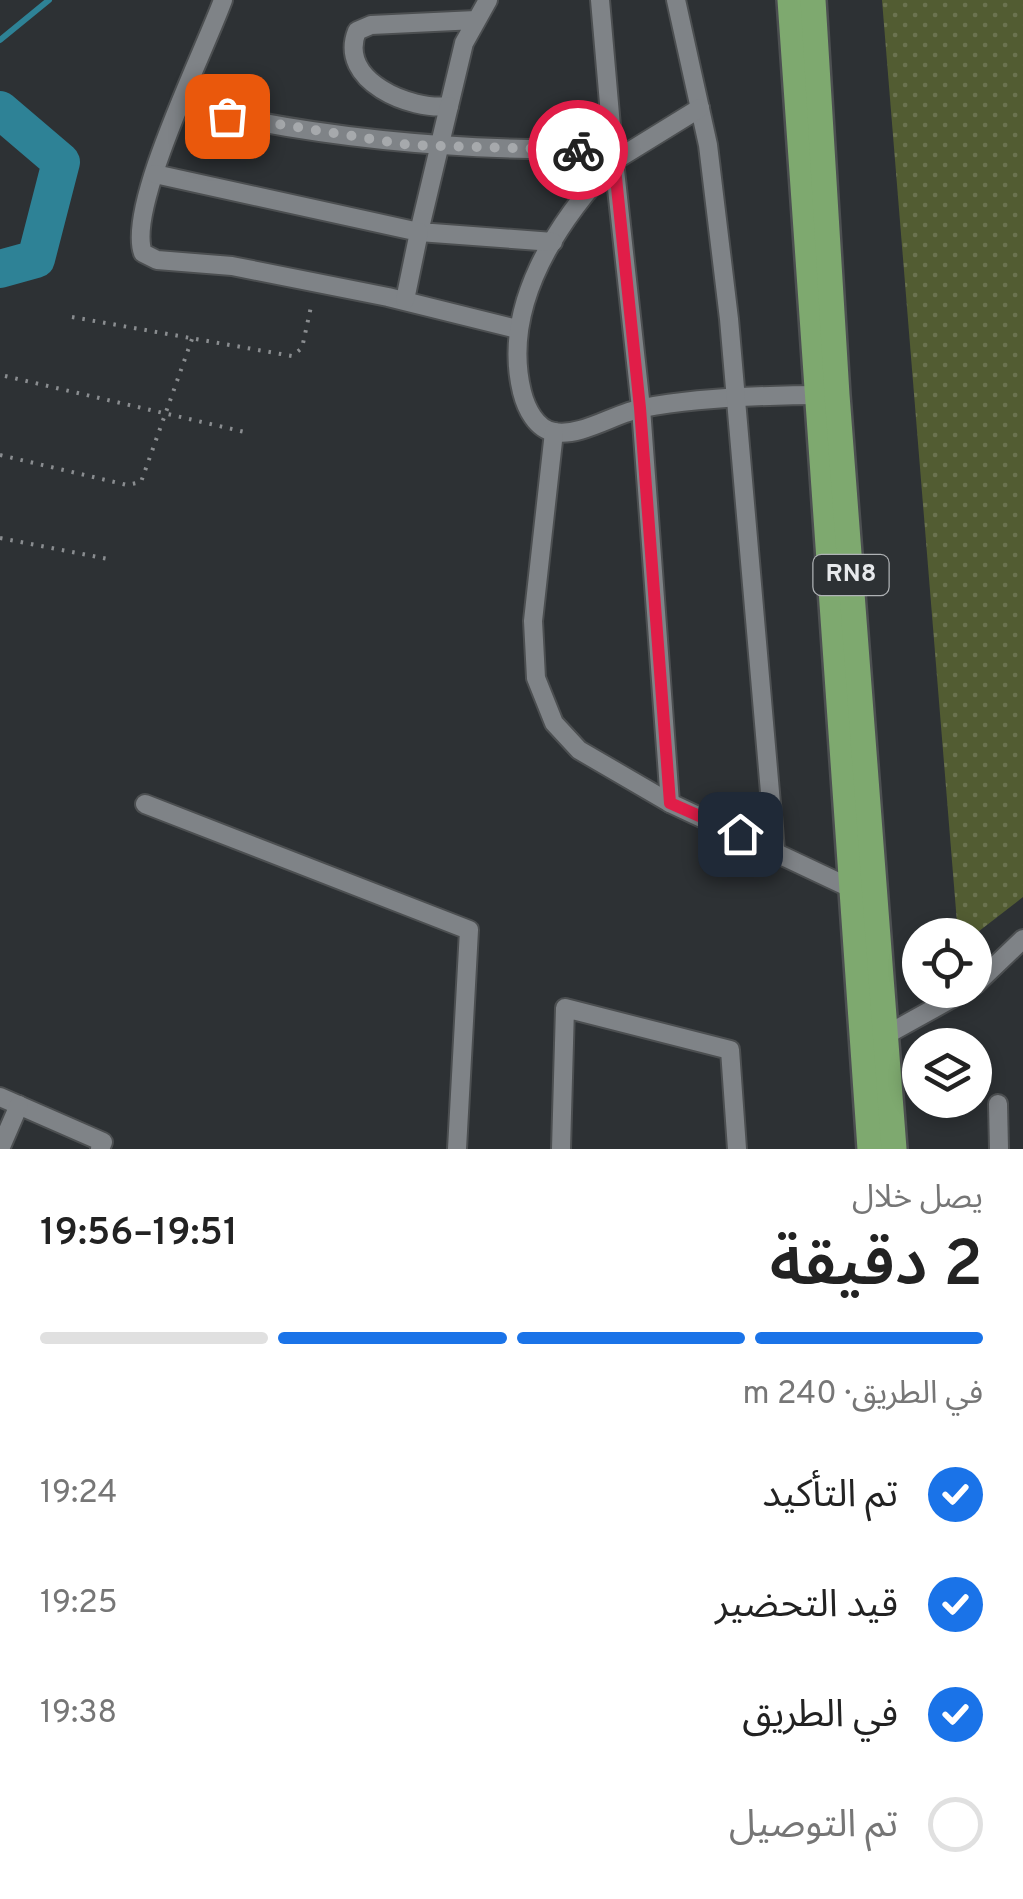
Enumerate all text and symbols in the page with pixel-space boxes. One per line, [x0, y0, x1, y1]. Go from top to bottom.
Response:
pin [185, 74, 270, 159]
icon: bag [200, 89, 255, 144]
courier [528, 100, 628, 200]
icon: bike [551, 123, 606, 178]
road number: RN8 [814, 555, 888, 595]
pin [698, 792, 783, 877]
icon: home [713, 807, 768, 862]
map controls [902, 918, 992, 1118]
button: locate [902, 918, 992, 1008]
button: layers [902, 1028, 992, 1118]
text: يصل خلال [852, 1179, 983, 1219]
text: 19:51–19:56 [40, 1210, 238, 1259]
text: 2 دقيقة [770, 1227, 983, 1309]
text: في الطريق · 240 m [742, 1375, 983, 1415]
icon: check [928, 1467, 983, 1522]
text: تم التأكيد [762, 1472, 898, 1521]
text: 19:24 [40, 1474, 117, 1514]
icon: check [928, 1577, 983, 1632]
text: قيد التحضير [715, 1582, 898, 1631]
text: 19:25 [40, 1584, 118, 1624]
icon: check [928, 1687, 983, 1742]
text: في الطريق [742, 1692, 898, 1741]
text: 19:38 [40, 1694, 117, 1734]
text: تم التوصيل [729, 1802, 898, 1851]

